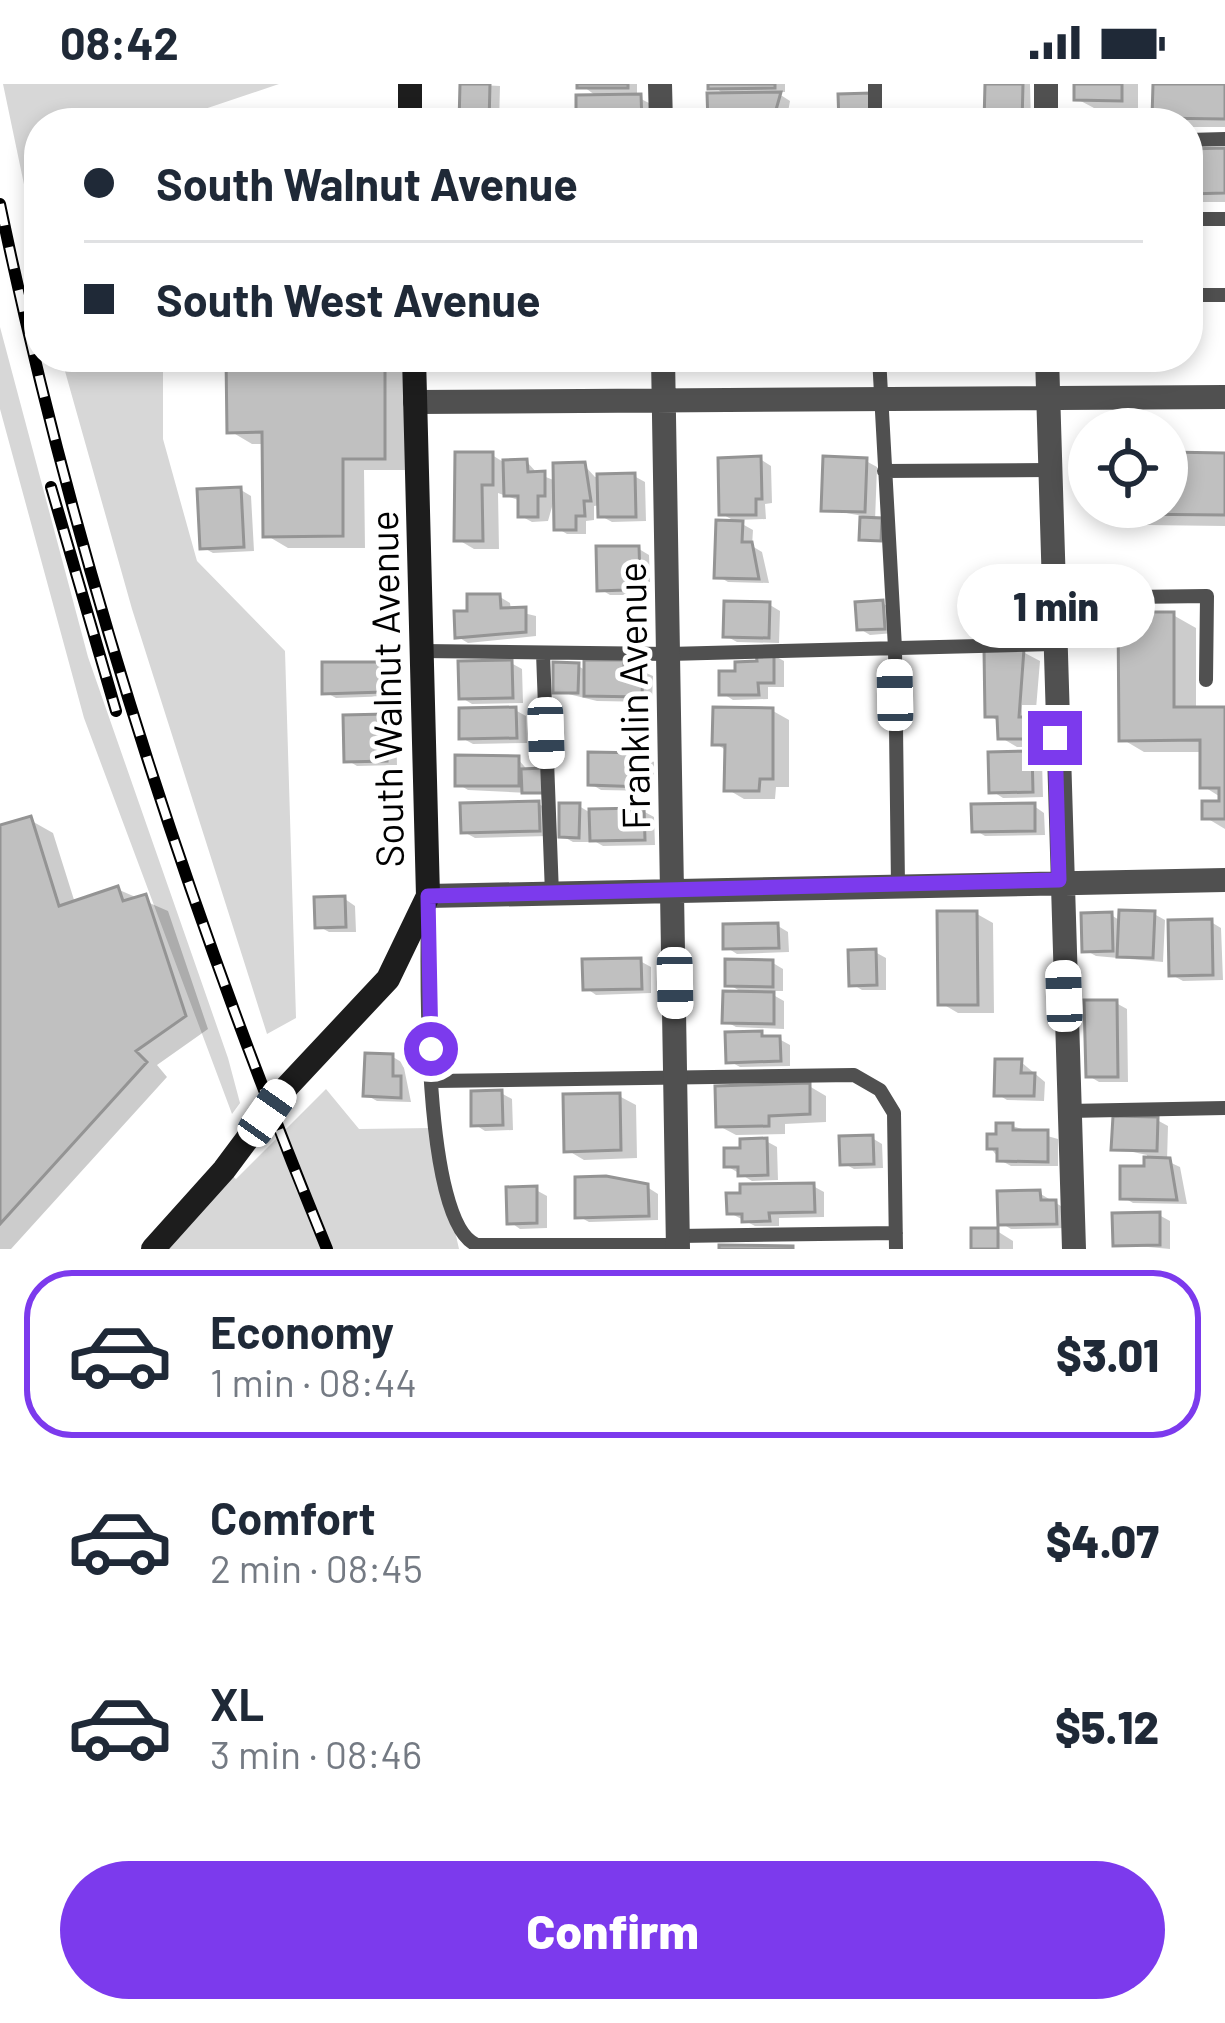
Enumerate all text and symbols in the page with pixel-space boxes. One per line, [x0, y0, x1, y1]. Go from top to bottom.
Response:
text: 08:42 [60, 15, 179, 69]
text: South Walnut Avenue [156, 156, 578, 210]
text: South West Avenue [156, 272, 541, 326]
map controls [1068, 408, 1188, 528]
button: locate [1068, 408, 1188, 528]
street label: South Walnut Avenue [359, 510, 412, 868]
street label: Franklin Avenue [607, 562, 658, 830]
callout: 1 min [956, 564, 1154, 648]
text: 1 min [1013, 582, 1099, 629]
car [876, 659, 914, 731]
car [527, 696, 565, 770]
route end [1028, 711, 1082, 765]
car [656, 947, 694, 1019]
car [1045, 959, 1083, 1033]
route start [404, 1022, 458, 1076]
car [232, 1073, 302, 1153]
icon: car [66, 1300, 174, 1408]
text: Economy [210, 1304, 394, 1358]
text: $3.01 [1056, 1327, 1159, 1381]
text: 1 min · 08:44 [210, 1358, 417, 1405]
icon: car [66, 1486, 174, 1594]
text: Comfort [210, 1490, 376, 1544]
text: $4.07 [1046, 1513, 1159, 1567]
text: 2 min · 08:45 [210, 1544, 423, 1591]
icon: car [66, 1672, 174, 1780]
text: XL [210, 1676, 264, 1730]
text: $5.12 [1055, 1699, 1159, 1753]
text: 3 min · 08:46 [210, 1730, 422, 1777]
button: Confirm [60, 1861, 1165, 1999]

